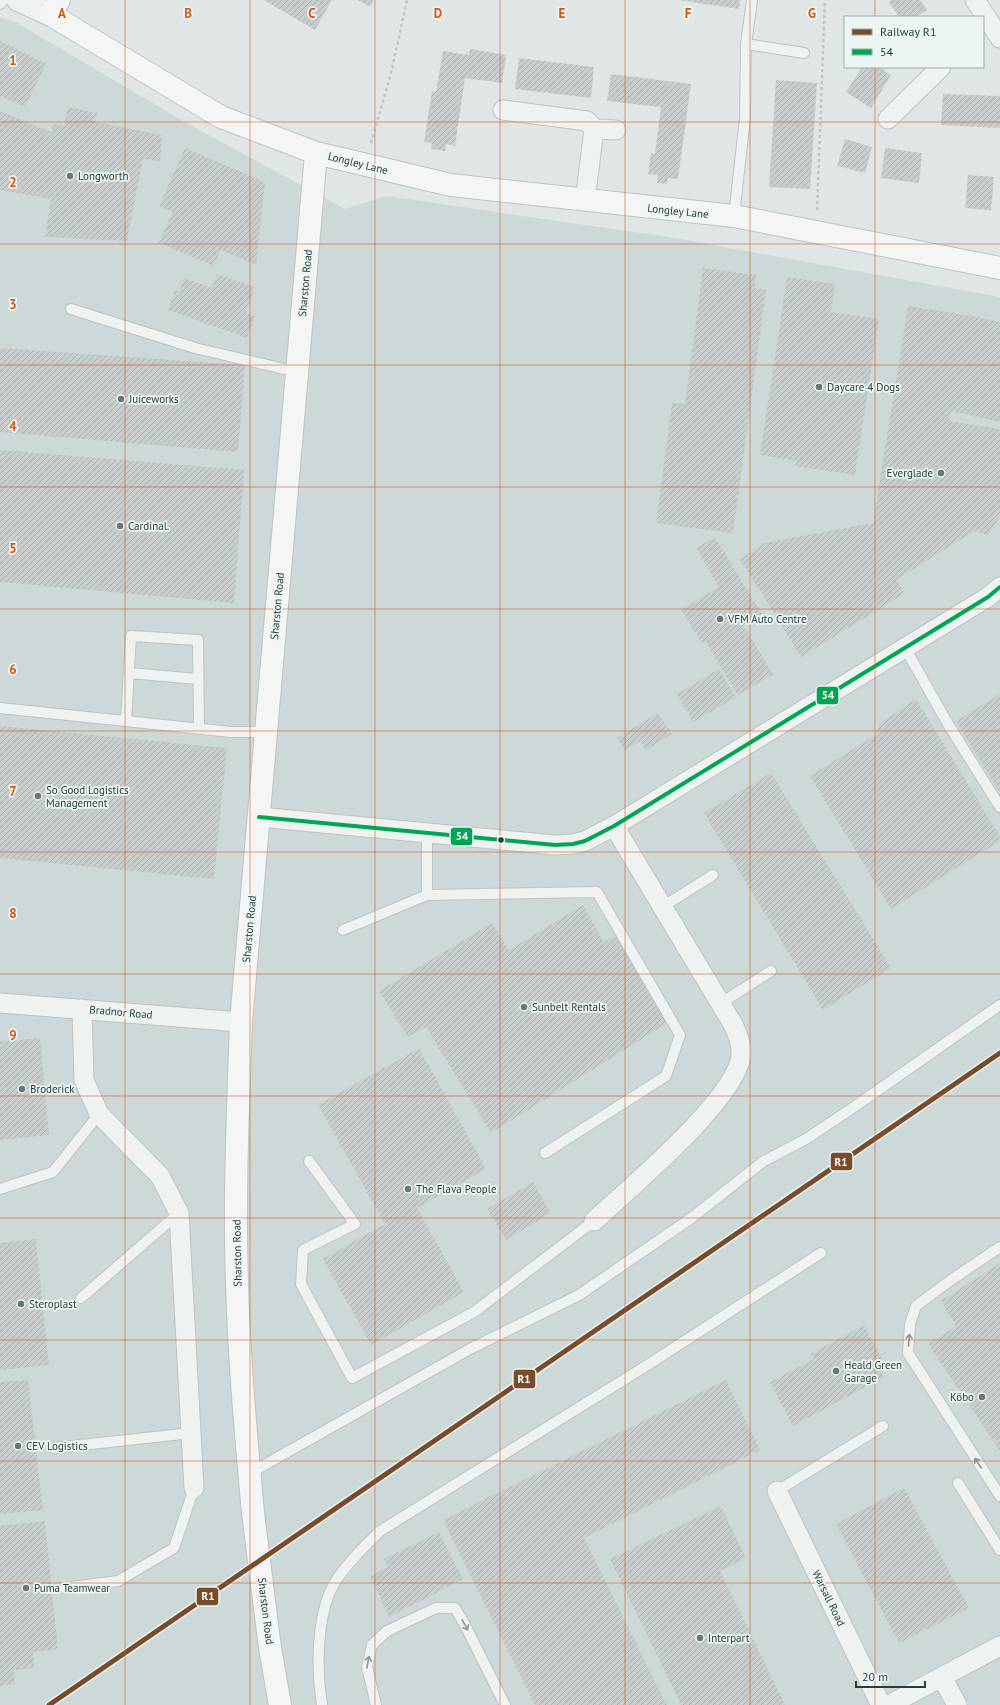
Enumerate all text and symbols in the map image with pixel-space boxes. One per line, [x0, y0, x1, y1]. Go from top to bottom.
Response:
text: A [58, 5, 66, 22]
text: B [184, 5, 192, 22]
text: C [308, 5, 316, 22]
text: D [434, 5, 442, 22]
text: E [559, 5, 566, 22]
text: F [685, 5, 692, 22]
text: G [808, 5, 816, 22]
legend [844, 16, 984, 68]
text: Railway R1 [880, 24, 937, 39]
text: 54 [880, 44, 894, 59]
text: 1 [9, 52, 17, 69]
street label: Longley Lane [326, 149, 390, 177]
place label: Longworth [78, 169, 129, 183]
marker: Longworth [65, 171, 75, 181]
text: 2 [9, 174, 17, 191]
street label: Longley Lane [647, 201, 710, 221]
street label: Sharston Road [295, 249, 315, 317]
text: 3 [9, 296, 17, 313]
place label: Daycare 4 Dogs [827, 380, 900, 394]
marker: Daycare 4 Dogs [814, 382, 824, 392]
place label: Juiceworks [128, 392, 179, 406]
marker: Juiceworks [116, 394, 126, 404]
text: 4 [9, 418, 17, 435]
place label: Everglade [887, 466, 933, 480]
marker: Everglade [936, 468, 946, 478]
place label: Cardinal. [128, 519, 169, 533]
marker: Cardinal. [115, 521, 125, 531]
text: 5 [9, 540, 17, 557]
street label: Sharston Road [267, 572, 287, 640]
place label: VFM Auto Centre [727, 612, 807, 626]
marker: VFM Auto Centre [715, 614, 725, 624]
text: 6 [9, 661, 17, 678]
line badge: 54 [816, 686, 839, 705]
text: 54 [822, 688, 835, 702]
text: 7 [9, 783, 17, 800]
place label: So Good Logistics Management [46, 783, 129, 810]
marker: So Good Logistics Management [33, 791, 43, 801]
line badge: 54 [450, 827, 473, 846]
text: 54 [456, 829, 469, 843]
unlabelled marker [496, 835, 506, 845]
street label: Sharston Road [239, 895, 259, 963]
text: 8 [9, 905, 17, 922]
place label: Sunbelt Rentals [532, 1000, 606, 1014]
street label: Bradnor Road [89, 1002, 153, 1022]
marker: Sunbelt Rentals [519, 1002, 529, 1012]
text: 9 [9, 1027, 17, 1044]
place label: Broderick [30, 1082, 75, 1096]
marker: Broderick [17, 1084, 27, 1094]
line badge: R1 [830, 1152, 853, 1171]
text: R1 [835, 1155, 847, 1169]
place label: The Flava People [416, 1182, 497, 1196]
marker: The Flava People [403, 1184, 413, 1194]
street label: Sharston Road [229, 1219, 245, 1287]
place label: Steroplast [29, 1297, 77, 1311]
marker: Steroplast [16, 1299, 26, 1309]
one-way arrow [905, 1334, 912, 1347]
place label: Heald Green Garage [844, 1358, 902, 1385]
marker: Heald Green Garage [831, 1366, 841, 1376]
line badge: R1 [513, 1369, 536, 1389]
text: R1 [518, 1372, 530, 1386]
place label: Köbo [950, 1390, 974, 1404]
marker: Köbo [977, 1392, 987, 1402]
place label: CEV Logistics [26, 1439, 88, 1453]
marker: CEV Logistics [13, 1441, 23, 1451]
one-way arrow [974, 1458, 982, 1469]
street label: Warsall Road [809, 1568, 849, 1628]
street label: Sharston Road [255, 1577, 277, 1645]
place label: Puma Teamwear [34, 1581, 110, 1595]
marker: Puma Teamwear [21, 1583, 31, 1593]
line badge: R1 [196, 1587, 219, 1606]
text: R1 [202, 1589, 214, 1603]
one-way arrow [461, 1619, 469, 1631]
place label: Interpart [708, 1631, 750, 1645]
marker: Interpart [695, 1633, 705, 1643]
one-way arrow [365, 1655, 373, 1668]
scale bar [856, 1663, 925, 1689]
text: 20 m [862, 1669, 888, 1684]

